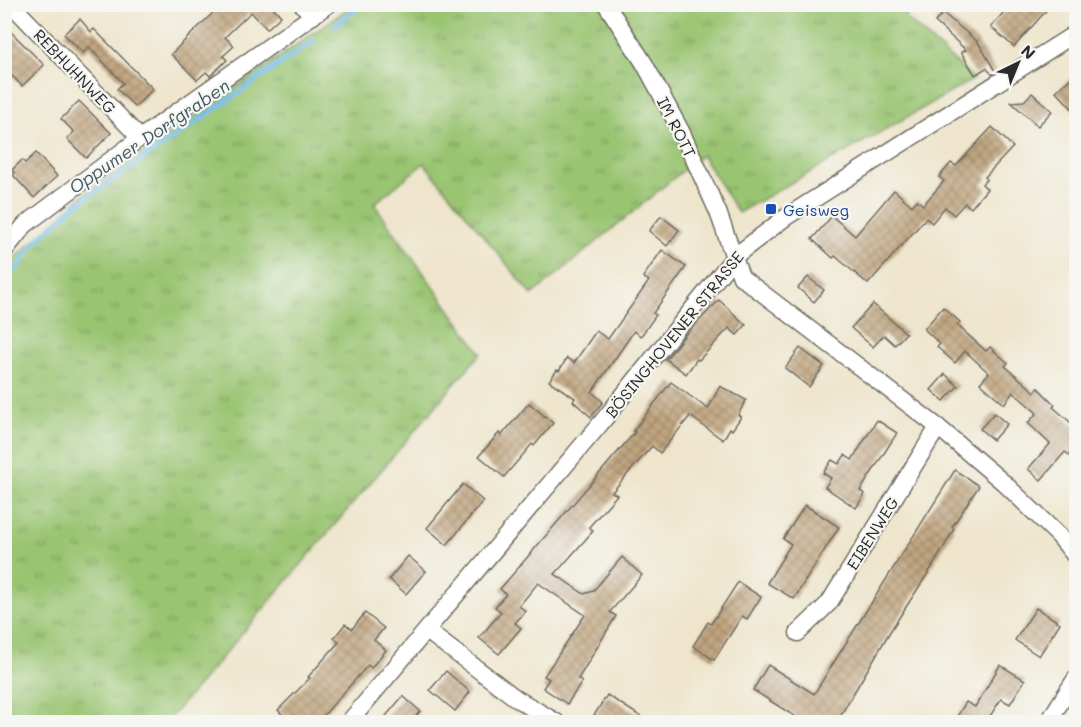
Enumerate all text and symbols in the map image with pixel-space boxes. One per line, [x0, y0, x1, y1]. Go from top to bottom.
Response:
street label: REBHUHNWEG [29, 24, 121, 118]
north arrow [988, 33, 1048, 93]
text: N [1017, 40, 1040, 63]
water label: Oppumer Dorfgraben [64, 73, 234, 199]
street label: IM ROTT [653, 93, 701, 161]
place label: Geisweg [783, 199, 849, 220]
marker: Geisweg [764, 202, 778, 216]
street label: BÖSINGHOVENER STRASSE [600, 246, 748, 422]
street label: EIBENWEG [841, 492, 903, 573]

